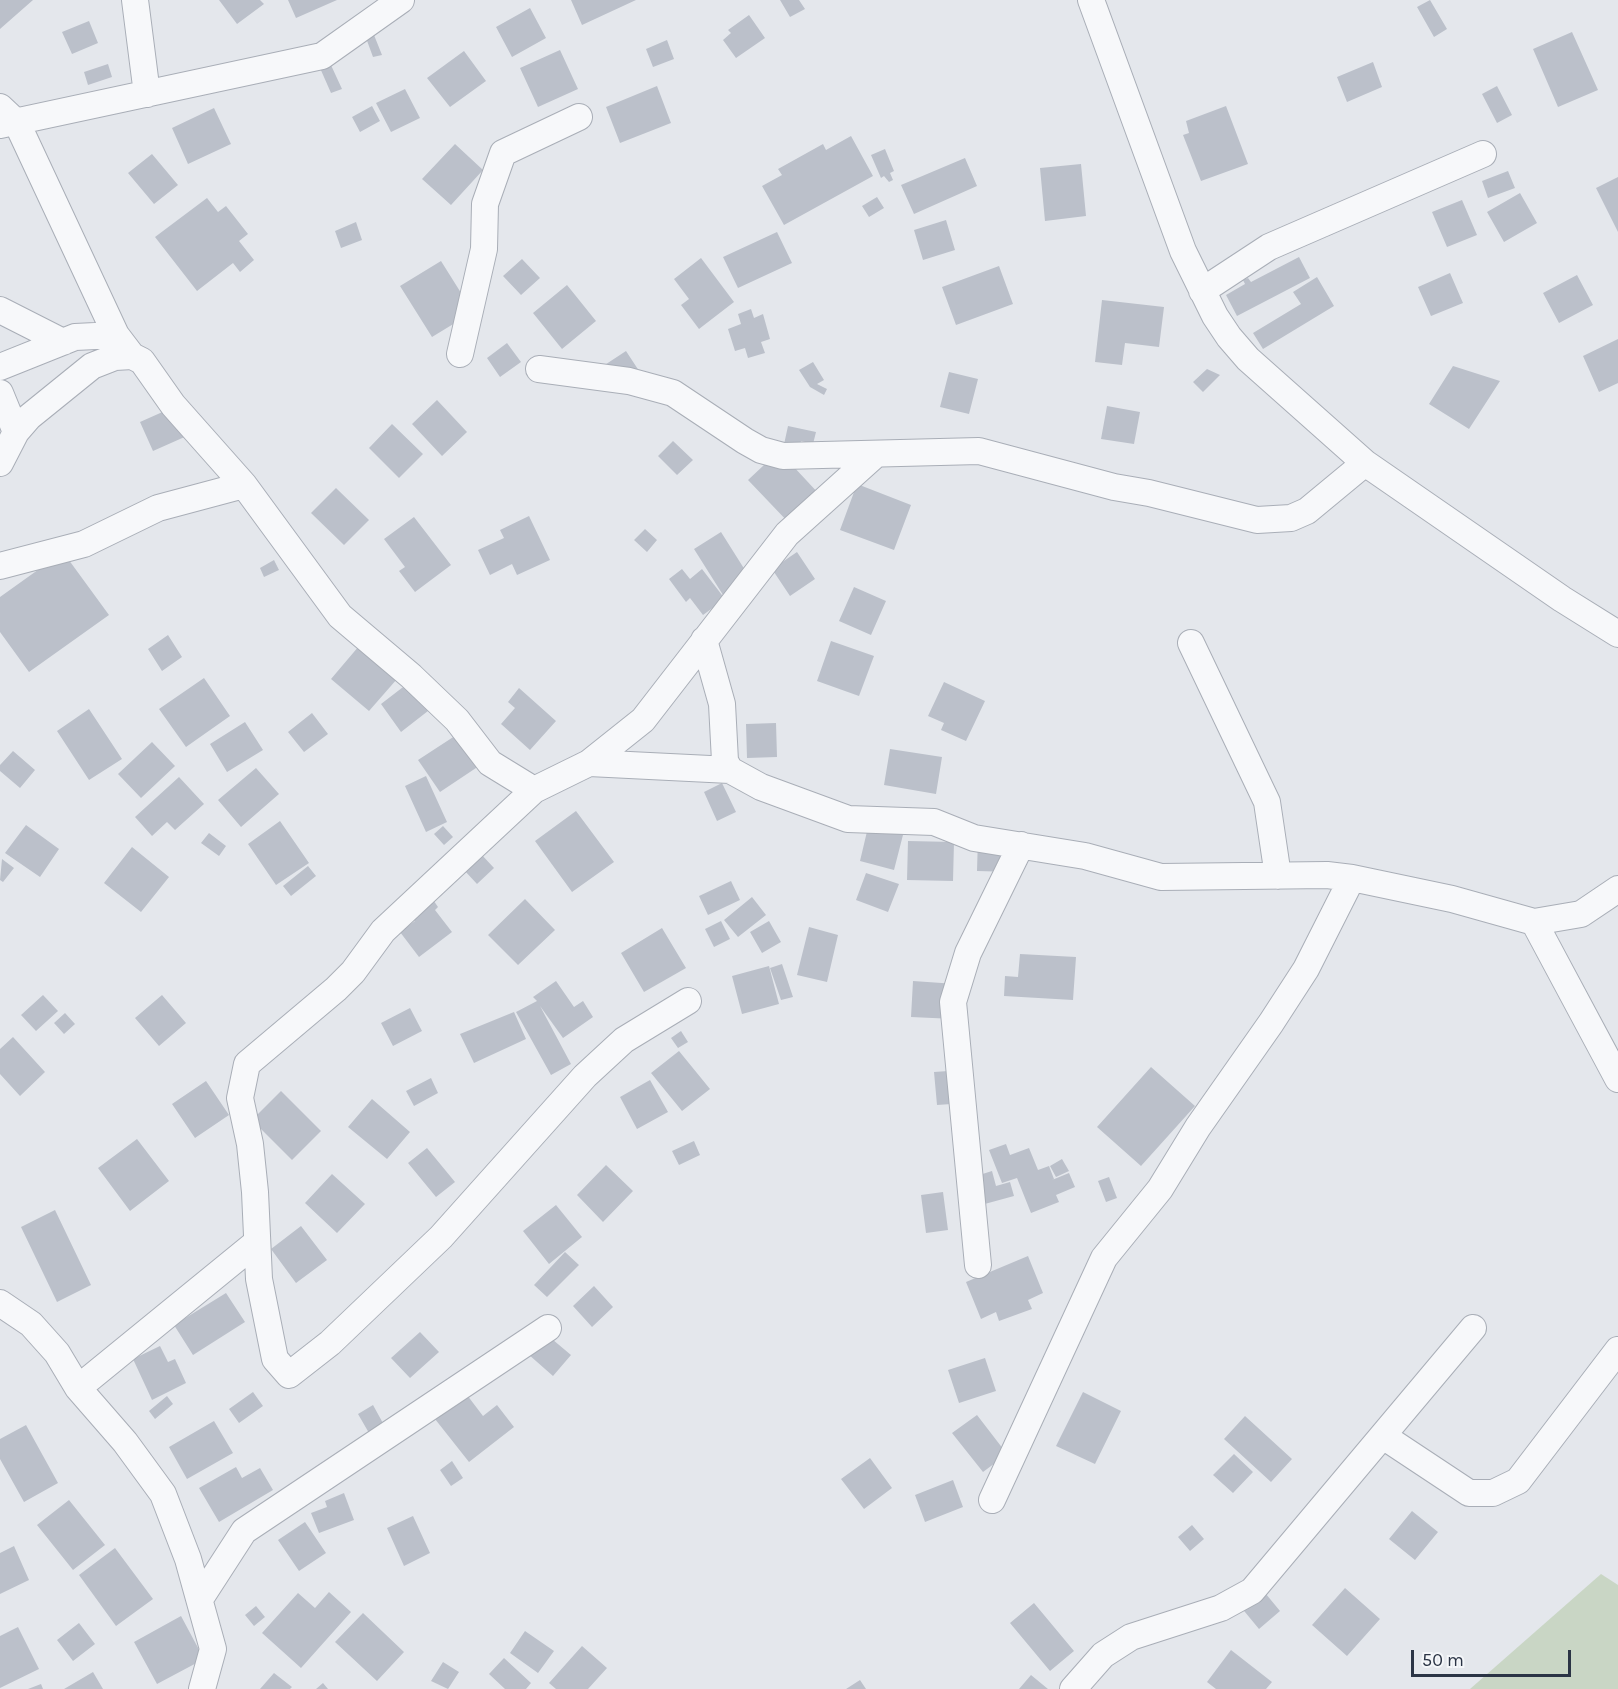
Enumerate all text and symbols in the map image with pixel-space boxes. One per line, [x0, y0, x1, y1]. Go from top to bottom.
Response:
scale bar [1414, 1638, 1574, 1676]
text: 50 m [1422, 1649, 1464, 1671]

